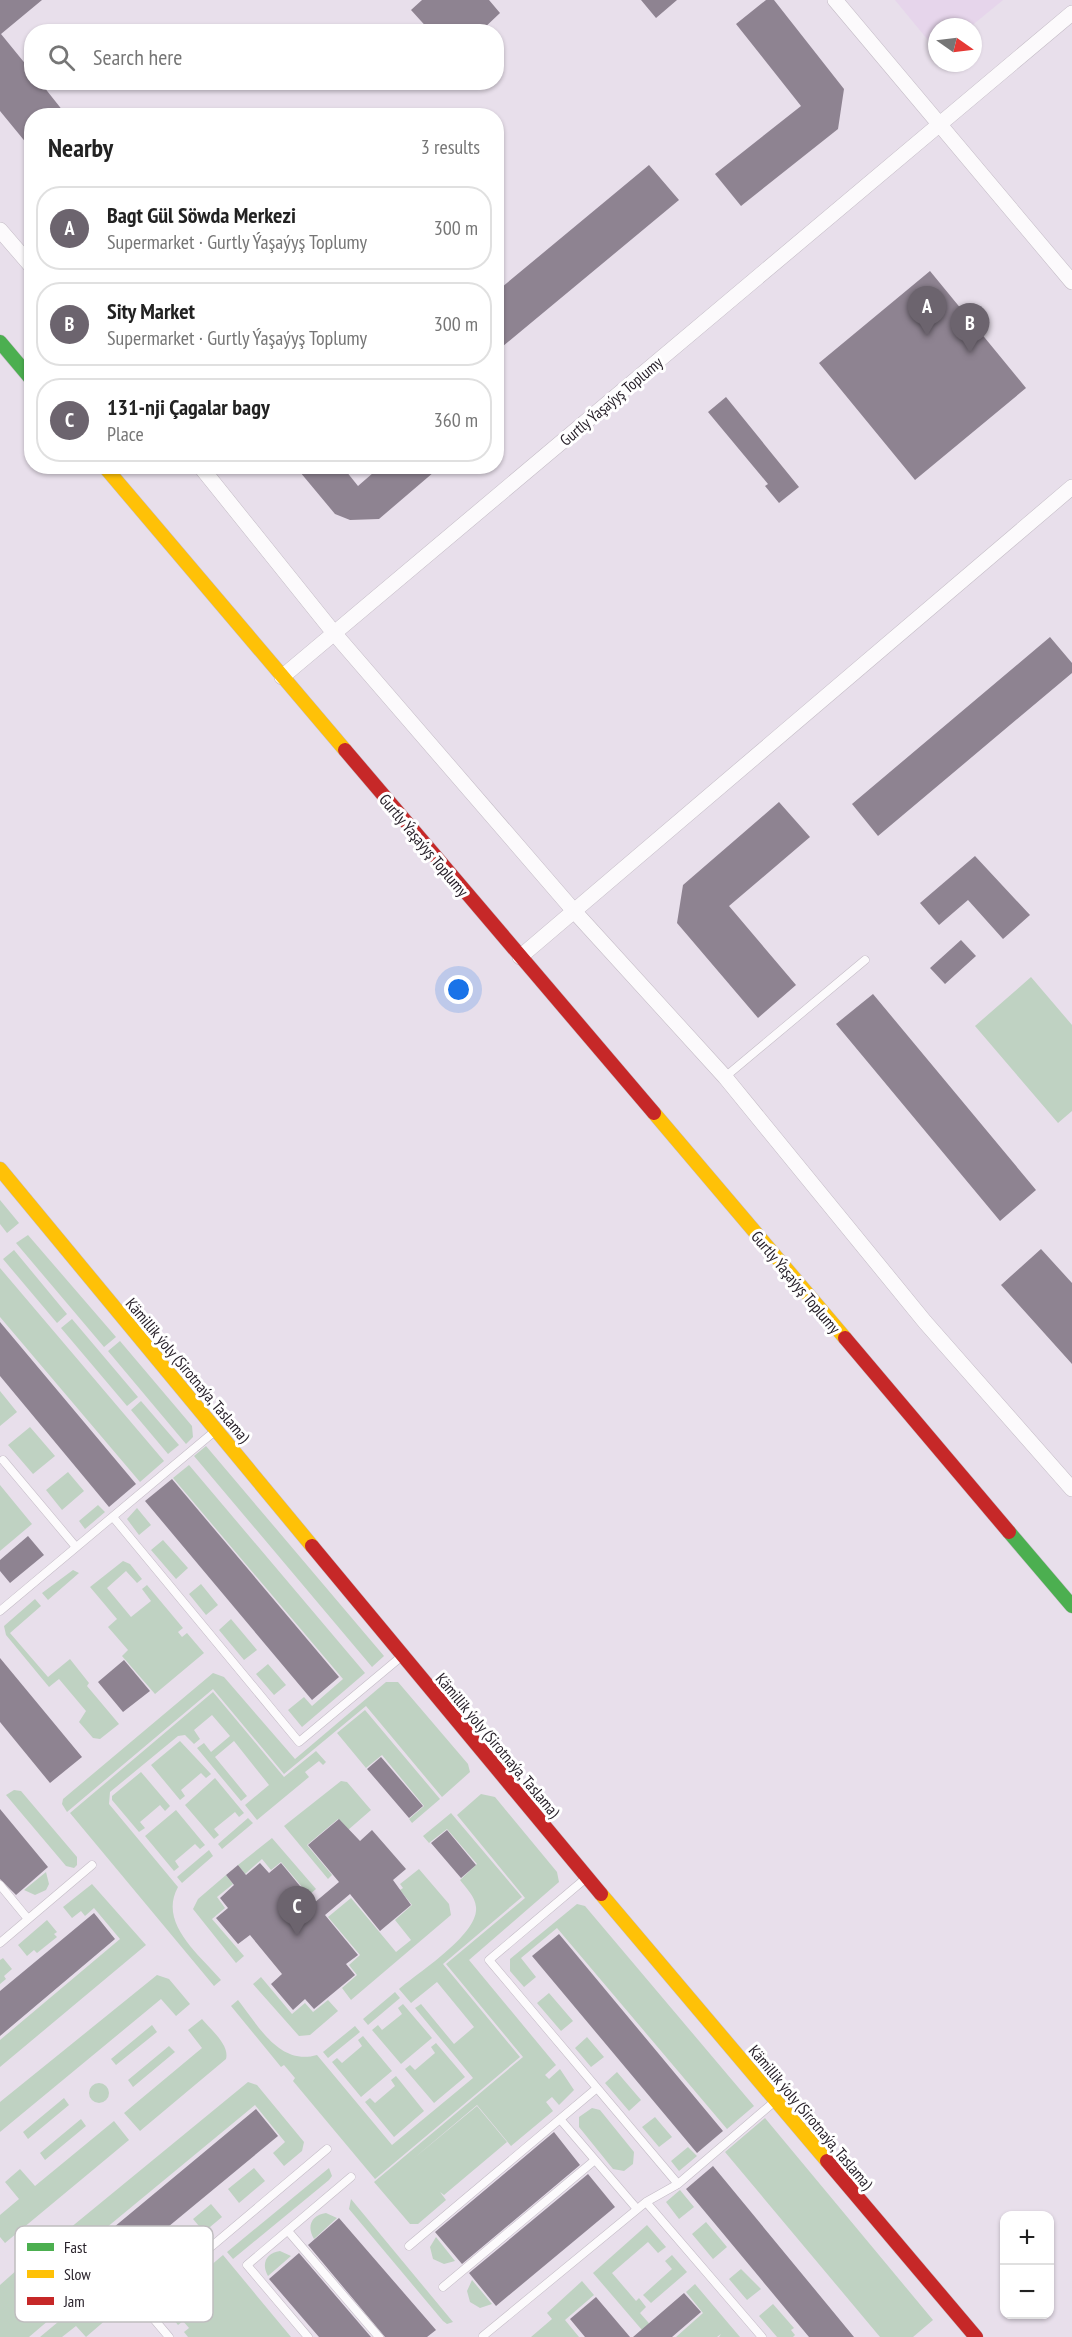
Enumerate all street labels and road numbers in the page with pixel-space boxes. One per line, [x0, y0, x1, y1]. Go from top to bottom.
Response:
street label: Gurtly Ýaşaýyş Toplumy [556, 352, 666, 450]
street label: Gurtly Ýaşaýyş Toplumy [375, 790, 473, 900]
street label: Gurtly Ýaşaýyş Toplumy [747, 1227, 845, 1337]
street label: Kämillik ýoly (Sirotnaýa, Taslama) [122, 1294, 255, 1447]
street label: Kämillik ýoly (Sirotnaýa, Taslama) [432, 1669, 565, 1822]
street label: Kämillik ýoly (Sirotnaýa, Taslama) [745, 2041, 878, 2194]

